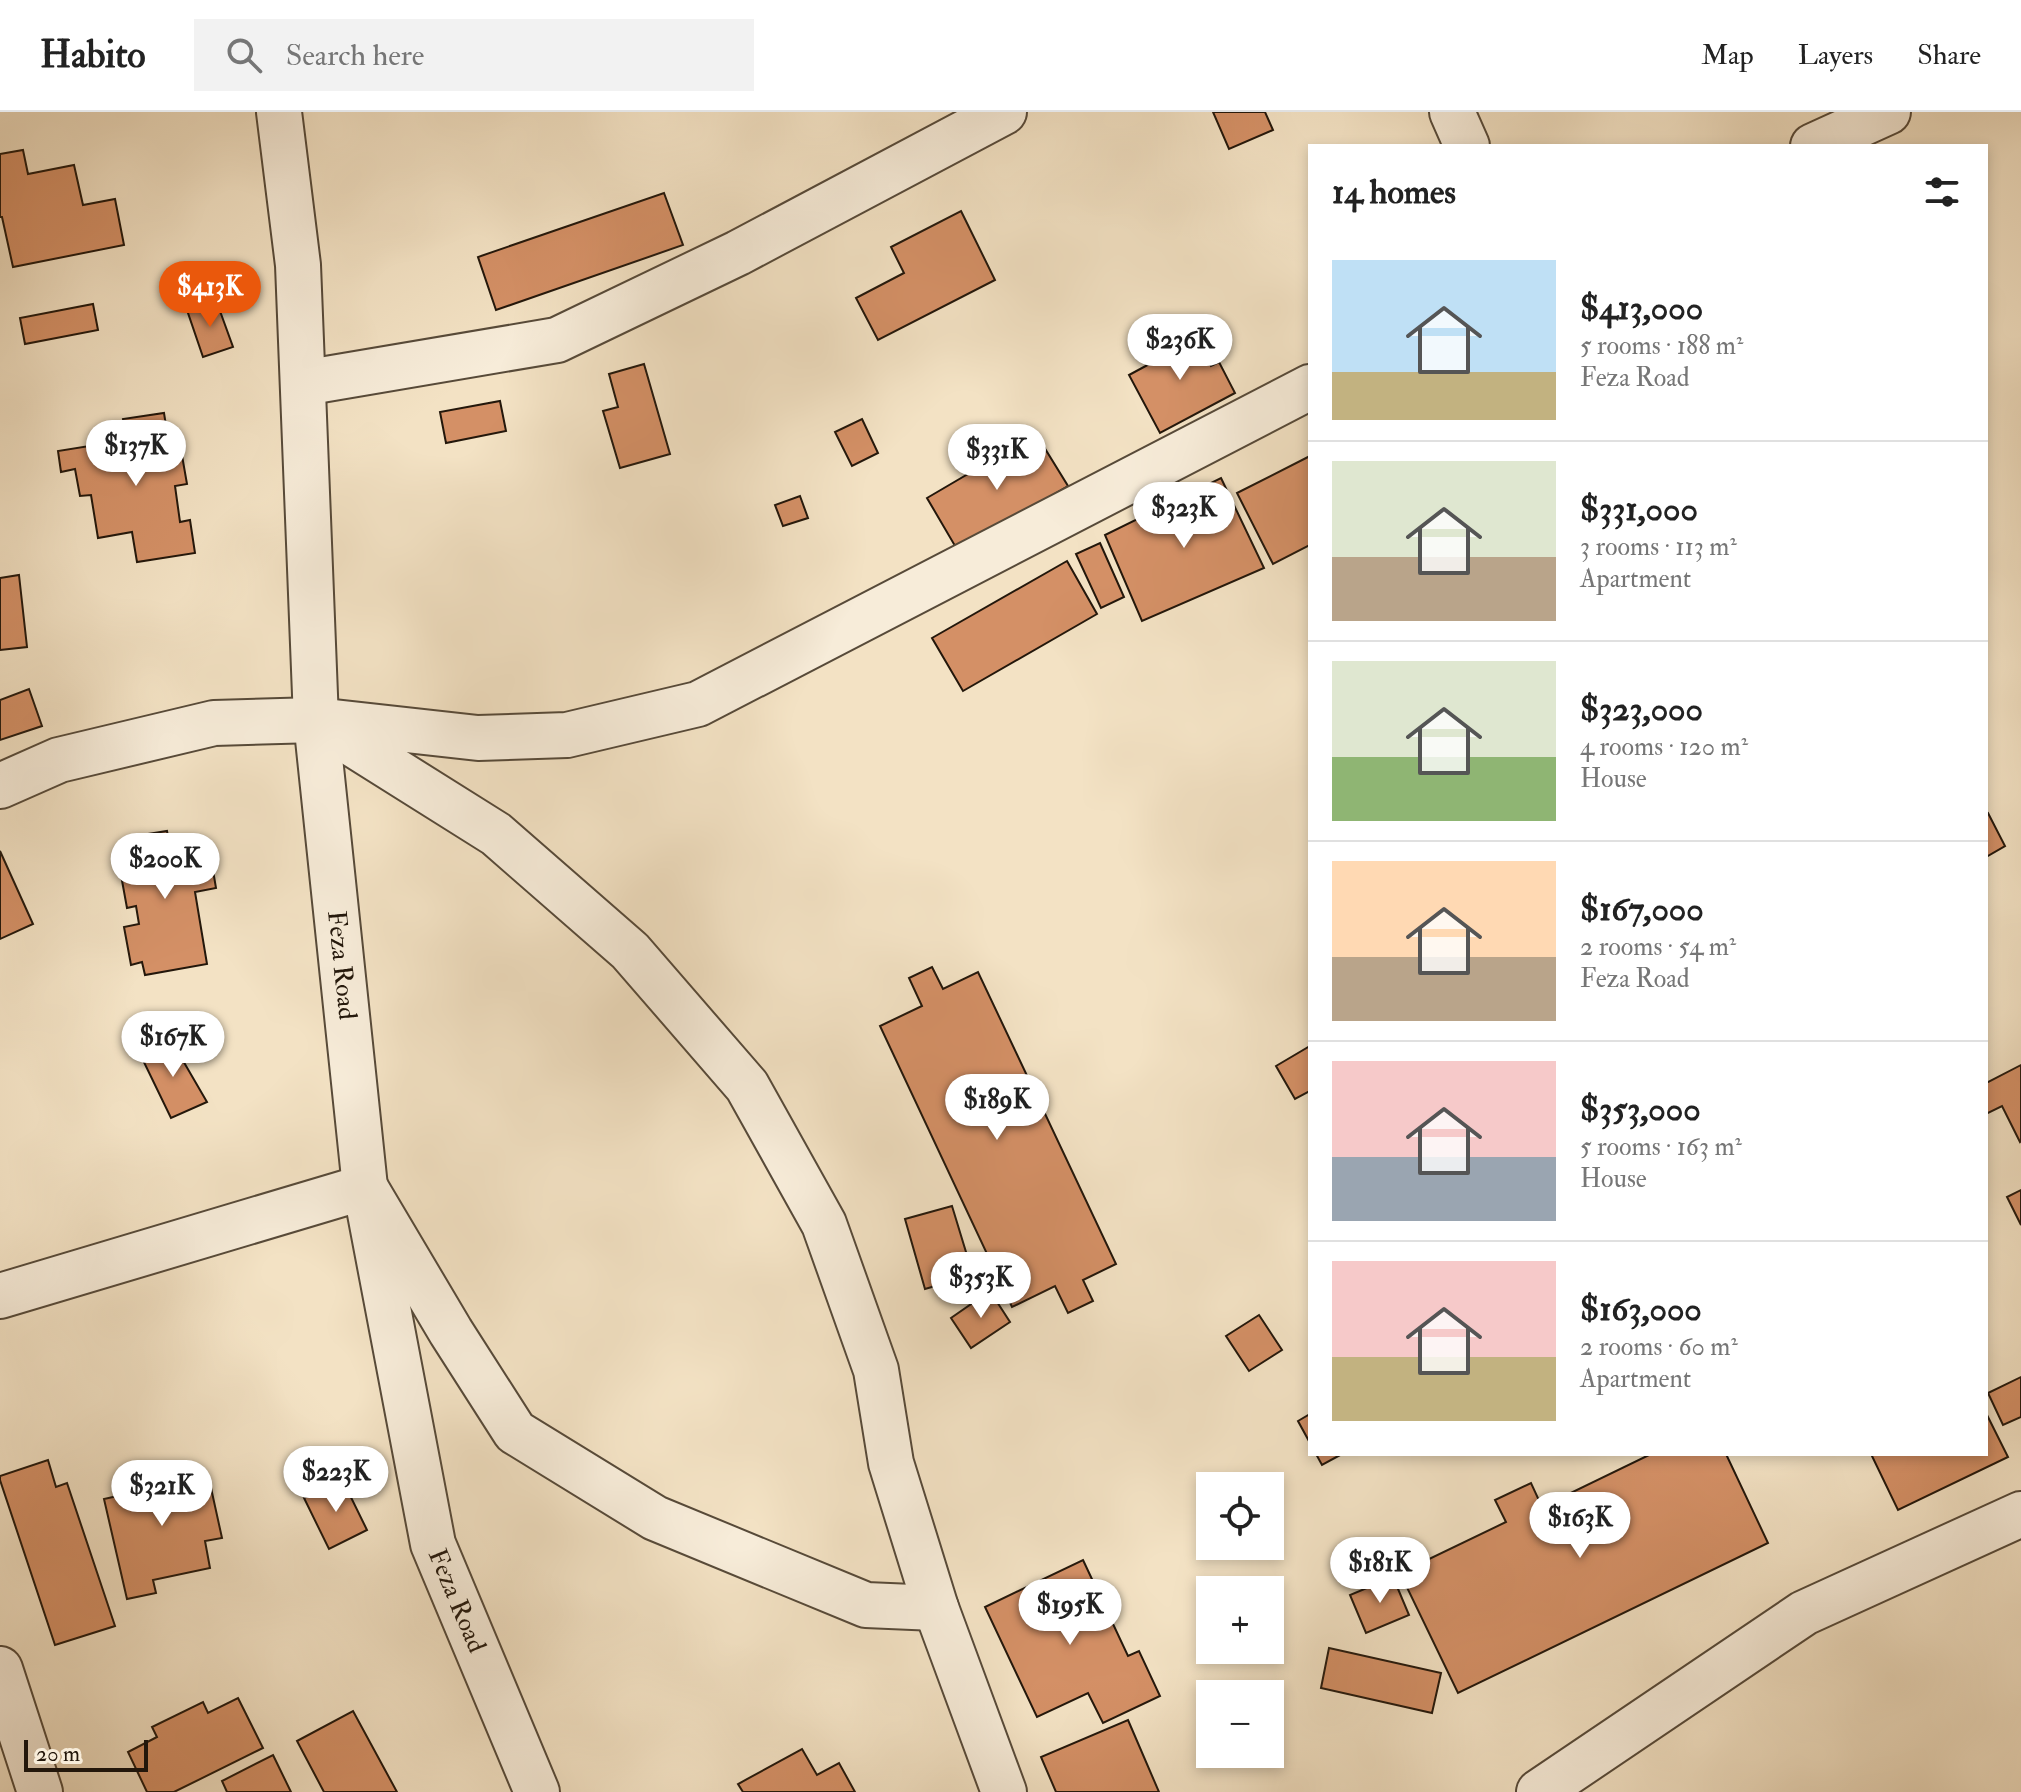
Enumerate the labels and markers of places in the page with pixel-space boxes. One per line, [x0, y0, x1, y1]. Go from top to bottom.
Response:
pin: $413K [154, 261, 266, 329]
pin: $236K [1124, 314, 1236, 382]
pin: $137K [80, 420, 192, 488]
pin: $331K [941, 424, 1053, 492]
pin: $323K [1128, 482, 1240, 550]
pin: $200K [109, 833, 221, 901]
pin: $167K [117, 1011, 229, 1079]
pin: $189K [941, 1074, 1053, 1142]
pin: $353K [925, 1252, 1037, 1320]
pin: $223K [280, 1446, 392, 1514]
pin: $321K [106, 1460, 218, 1528]
pin: $163K [1524, 1492, 1636, 1560]
pin: $181K [1324, 1537, 1436, 1605]
pin: $195K [1014, 1579, 1126, 1647]

